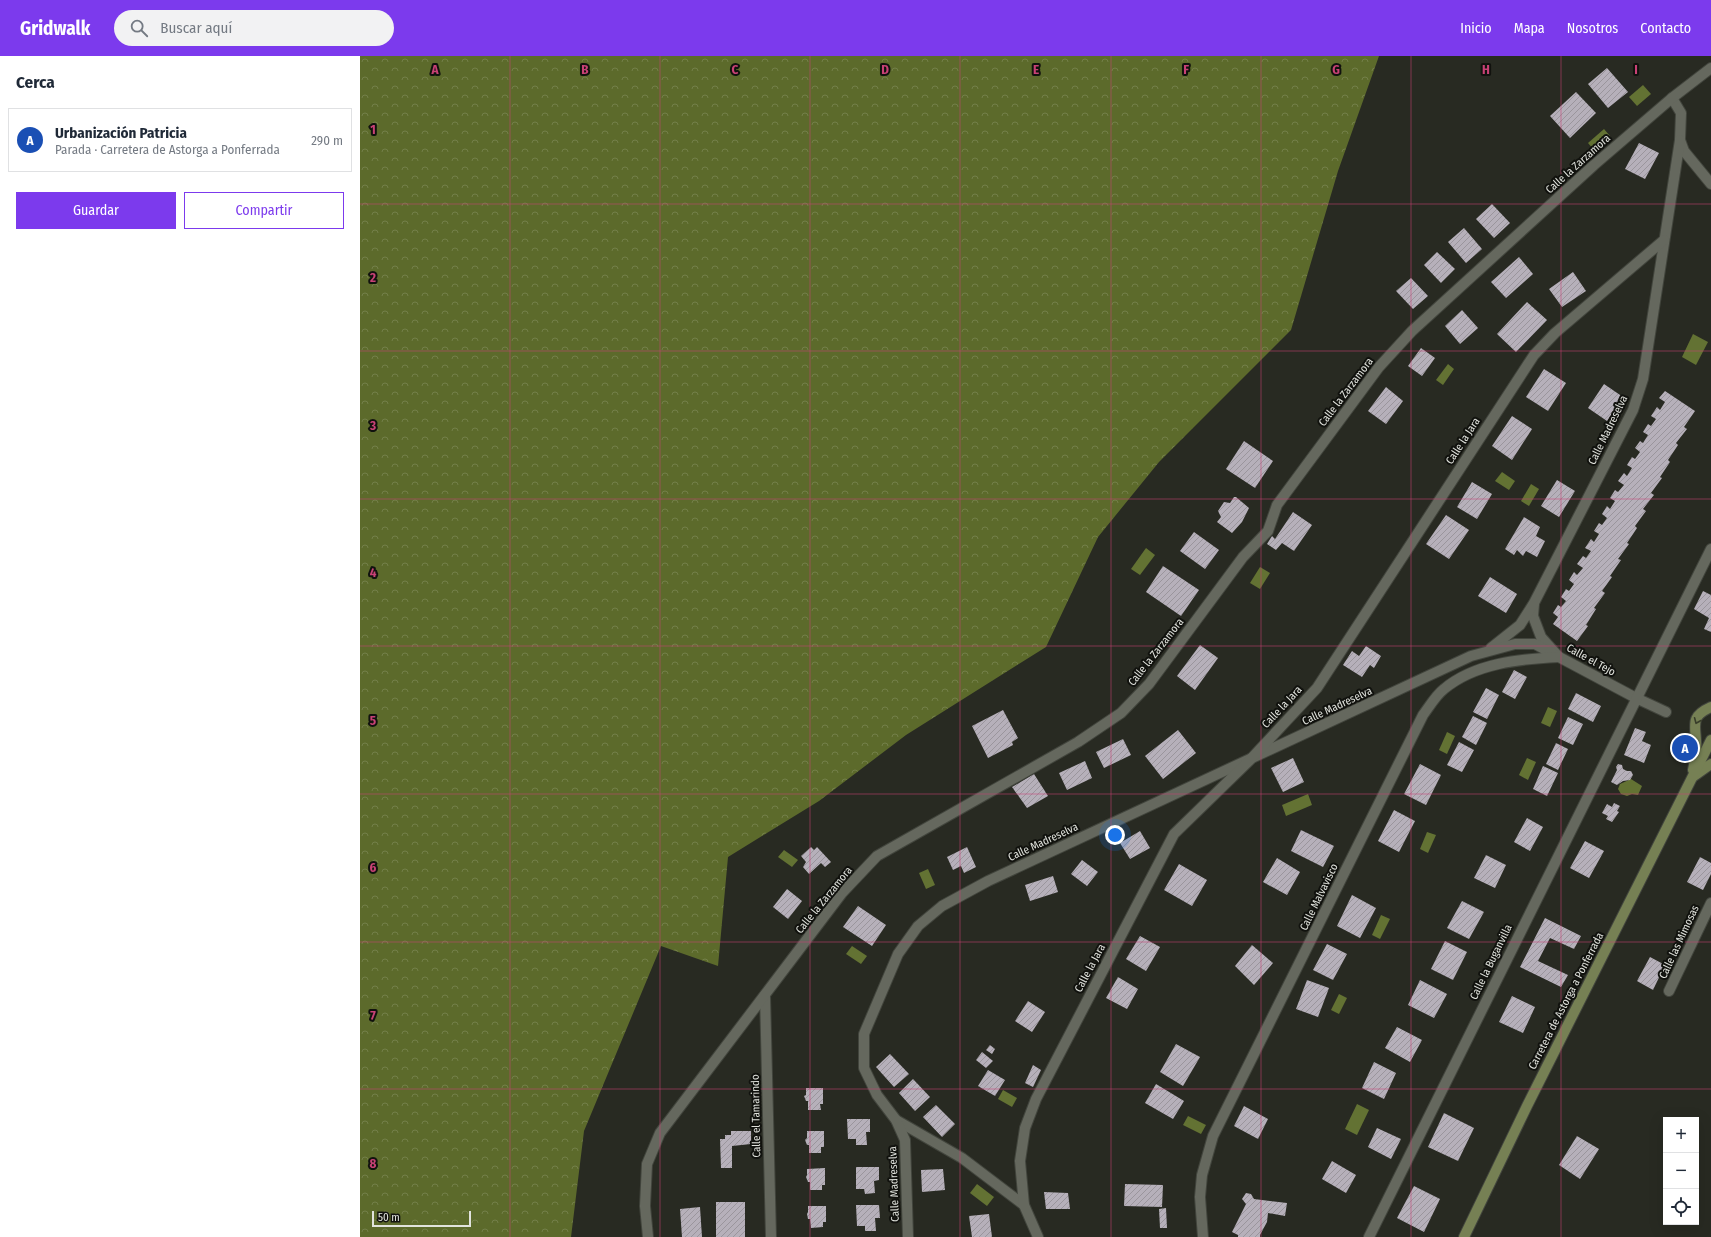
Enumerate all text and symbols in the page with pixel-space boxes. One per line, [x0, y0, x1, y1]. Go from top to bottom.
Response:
search box [114, 10, 394, 46]
text: Gridwalk [20, 17, 90, 40]
icon: search [128, 17, 150, 39]
text: Buscar aquí [160, 19, 232, 37]
text: Inicio [1460, 20, 1492, 37]
text: Mapa [1514, 20, 1545, 37]
text: Nosotros [1567, 20, 1618, 37]
text: Contacto [1640, 20, 1691, 37]
text: A [430, 62, 439, 77]
text: B [581, 62, 589, 77]
text: C [732, 62, 739, 77]
text: D [881, 62, 889, 77]
text: E [1033, 62, 1039, 77]
text: F [1183, 62, 1189, 77]
text: G [1332, 62, 1340, 77]
text: H [1482, 62, 1490, 77]
text: I [1634, 62, 1638, 77]
text: Cerca [16, 72, 55, 93]
text: 1 [370, 122, 376, 137]
text: Urbanización Patricia [55, 124, 187, 142]
street label: Calle la Zarzamora [1543, 132, 1613, 196]
text: A [26, 133, 34, 148]
text: 290 m [311, 133, 343, 148]
text: Parada · Carretera de Astorga a Ponferrada [55, 142, 280, 157]
button: Guardar [16, 192, 176, 229]
button: Compartir [184, 192, 344, 229]
text: 2 [369, 270, 376, 285]
street label: Calle la Zarzamora [1316, 355, 1376, 429]
street label: Calle Madreselva [1586, 393, 1630, 467]
street label: Calle la Jara [1443, 415, 1483, 467]
text: 3 [369, 418, 376, 433]
text: 4 [370, 565, 377, 580]
street label: Calle la Zarzamora [1126, 616, 1186, 688]
street label: Calle el Tejo [1564, 641, 1618, 679]
street label: Calle la Jara [1259, 683, 1305, 731]
street label: Calle Madreselva [1300, 684, 1374, 728]
text: 5 [370, 713, 376, 728]
one-way arrow [1693, 717, 1701, 724]
pin: A [1672, 733, 1698, 763]
street label: Calle Madreselva [1006, 820, 1080, 864]
your location [1105, 825, 1125, 845]
text: 6 [370, 860, 377, 875]
street label: Calle Malvavisco [1297, 861, 1341, 933]
street label: Calle la Zarzamora [793, 864, 855, 936]
street label: Calle las Mimosas [1656, 903, 1702, 981]
street label: Calle la Buganvilla [1467, 922, 1515, 1002]
street label: Carretera de Astorga a Ponferrada [1526, 930, 1606, 1072]
street label: Calle la Jara [1072, 942, 1108, 994]
text: 7 [370, 1008, 376, 1023]
street label: Calle el Tamarindo [749, 1074, 763, 1158]
map controls [1663, 1117, 1699, 1225]
button: + [1663, 1117, 1699, 1153]
street label: Calle Madreselva [886, 1146, 902, 1222]
button: − [1663, 1153, 1699, 1189]
text: 8 [370, 1156, 377, 1171]
button: locate [1663, 1189, 1699, 1225]
scale bar [372, 1209, 471, 1228]
text: 50 m [378, 1211, 400, 1224]

